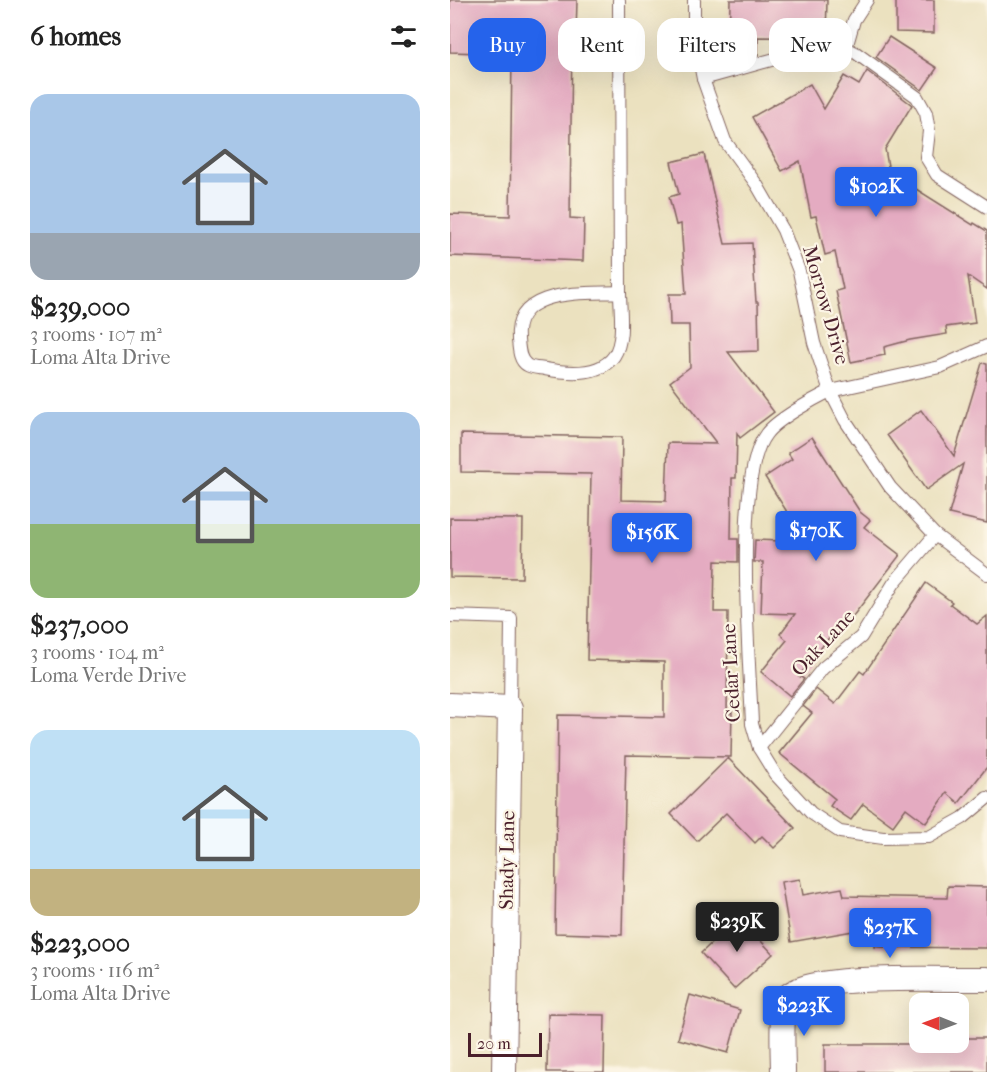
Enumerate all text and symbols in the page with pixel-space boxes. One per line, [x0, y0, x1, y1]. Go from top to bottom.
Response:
chip: Buy [468, 18, 546, 72]
chip: Rent [558, 18, 645, 72]
chip: Filters [657, 18, 757, 72]
chip: New [769, 18, 852, 72]
icon: filters [387, 20, 420, 53]
text: 6 homes [30, 21, 121, 52]
icon: home [171, 133, 279, 241]
pin: $102K [834, 167, 918, 218]
text: $102K [849, 175, 903, 198]
street label: Morrow Drive [798, 243, 854, 367]
text: $239,000 [30, 292, 130, 323]
text: 3 rooms · 107 m² [30, 323, 162, 346]
text: Loma Alta Drive [30, 346, 170, 369]
icon: home [171, 451, 279, 559]
pin: $170K [774, 511, 858, 562]
pin: $156K [610, 513, 694, 564]
text: $170K [789, 519, 843, 542]
text: $156K [626, 521, 678, 544]
street label: Oak Lane [786, 605, 860, 681]
text: $237,000 [30, 610, 129, 641]
street label: Cedar Lane [717, 623, 745, 723]
text: 3 rooms · 104 m² [30, 641, 164, 664]
text: Loma Verde Drive [30, 664, 186, 687]
icon: home [171, 769, 279, 877]
street label: Shady Lane [495, 810, 519, 910]
pin: $239K [695, 902, 779, 953]
pin: $237K [848, 908, 932, 959]
text: $239K [710, 910, 764, 933]
text: $237K [863, 916, 917, 939]
text: $223,000 [30, 928, 130, 959]
text: 3 rooms · 116 m² [30, 959, 159, 982]
text: Loma Alta Drive [30, 982, 170, 1005]
pin: $223K [762, 986, 846, 1037]
north arrow [909, 993, 969, 1053]
map controls [909, 993, 969, 1053]
text: $223K [777, 994, 831, 1017]
scale bar [468, 1030, 542, 1058]
text: 20 m [477, 1034, 511, 1053]

